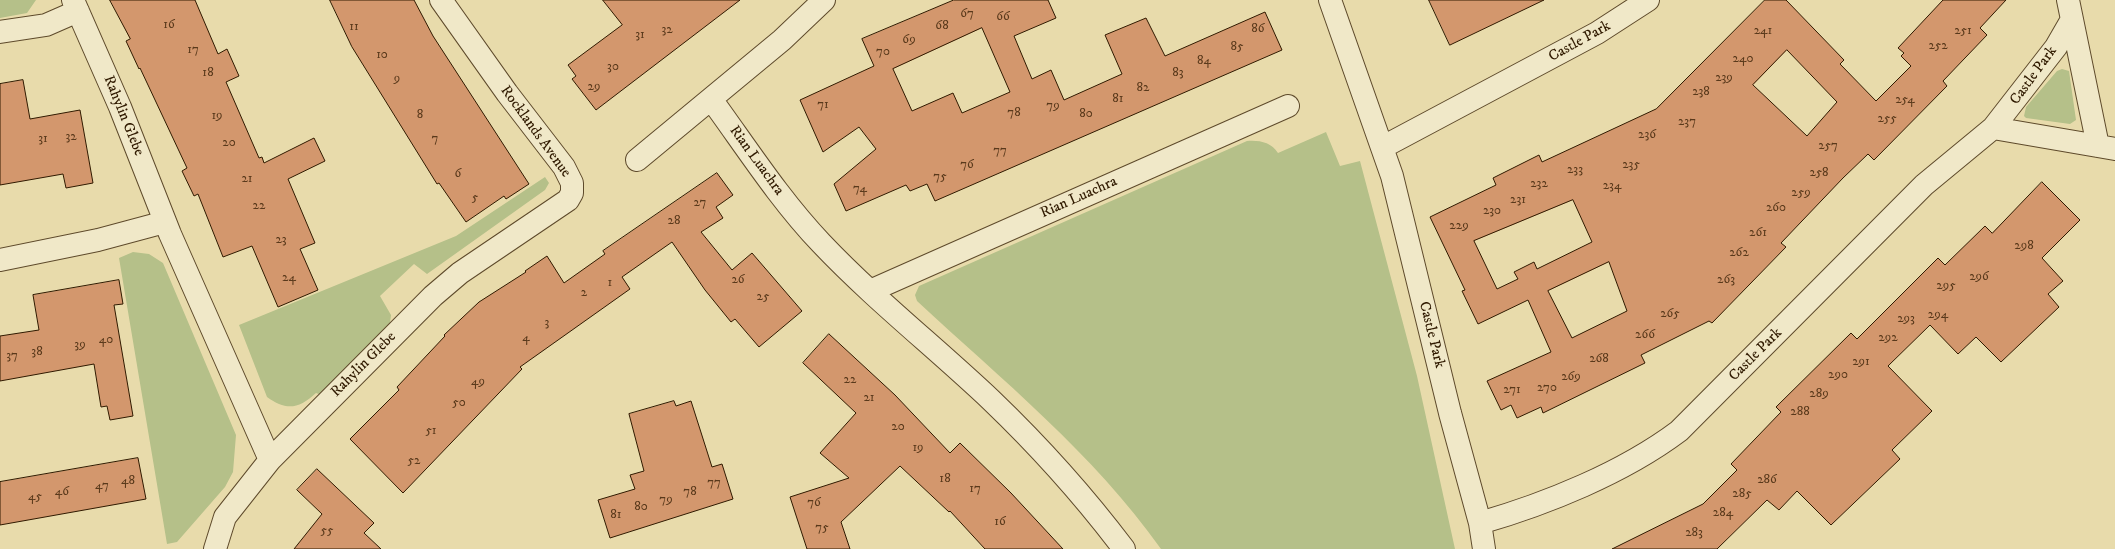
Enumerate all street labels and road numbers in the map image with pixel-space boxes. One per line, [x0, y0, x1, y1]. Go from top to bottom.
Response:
street label: Castle Park [1546, 18, 1614, 66]
street label: Castle Park [2007, 43, 2061, 109]
street label: Rahylin Glebe [99, 73, 147, 159]
street label: Rocklands Avenue [496, 83, 574, 181]
street label: Rian Luachra [725, 123, 787, 199]
street label: Rian Luachra [1038, 173, 1120, 223]
street label: Castle Park [1414, 300, 1448, 370]
street label: Castle Park [1726, 325, 1786, 385]
street label: Rahylin Glebe [328, 329, 400, 401]

